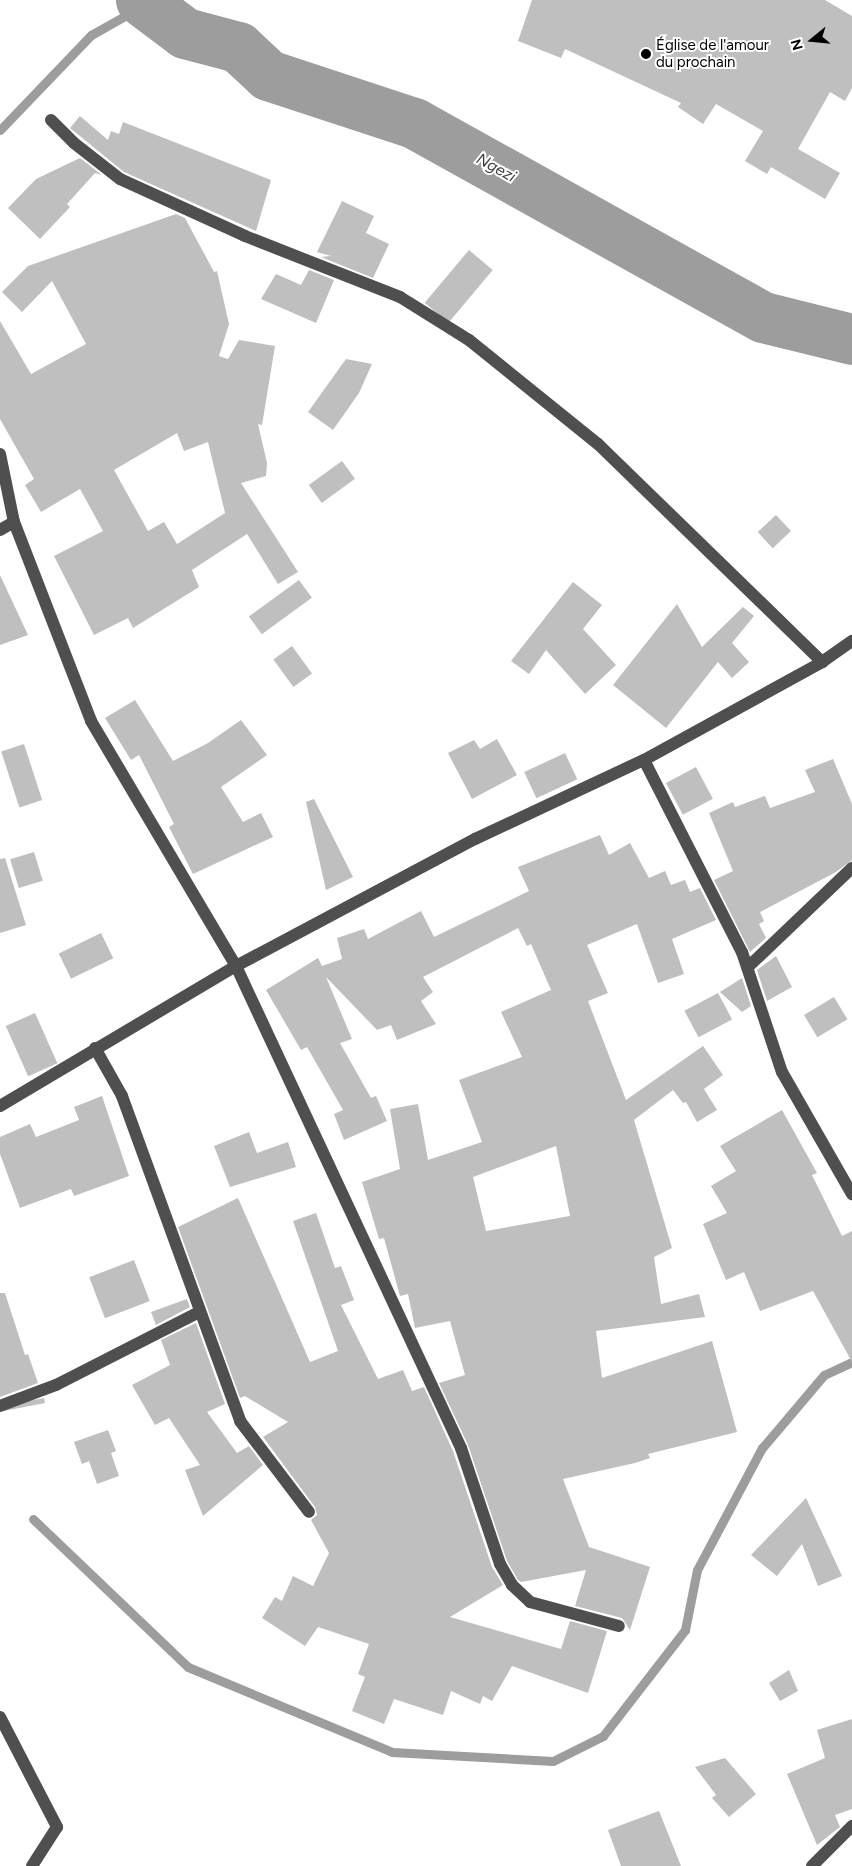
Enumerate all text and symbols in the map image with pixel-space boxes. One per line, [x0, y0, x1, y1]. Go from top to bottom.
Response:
north arrow [787, 15, 837, 65]
place label: Église de l'amour du prochain [656, 36, 769, 71]
text: N [787, 37, 807, 52]
marker: Église de l'amour du prochain [640, 48, 652, 60]
water label: Ngezi [473, 149, 519, 187]

